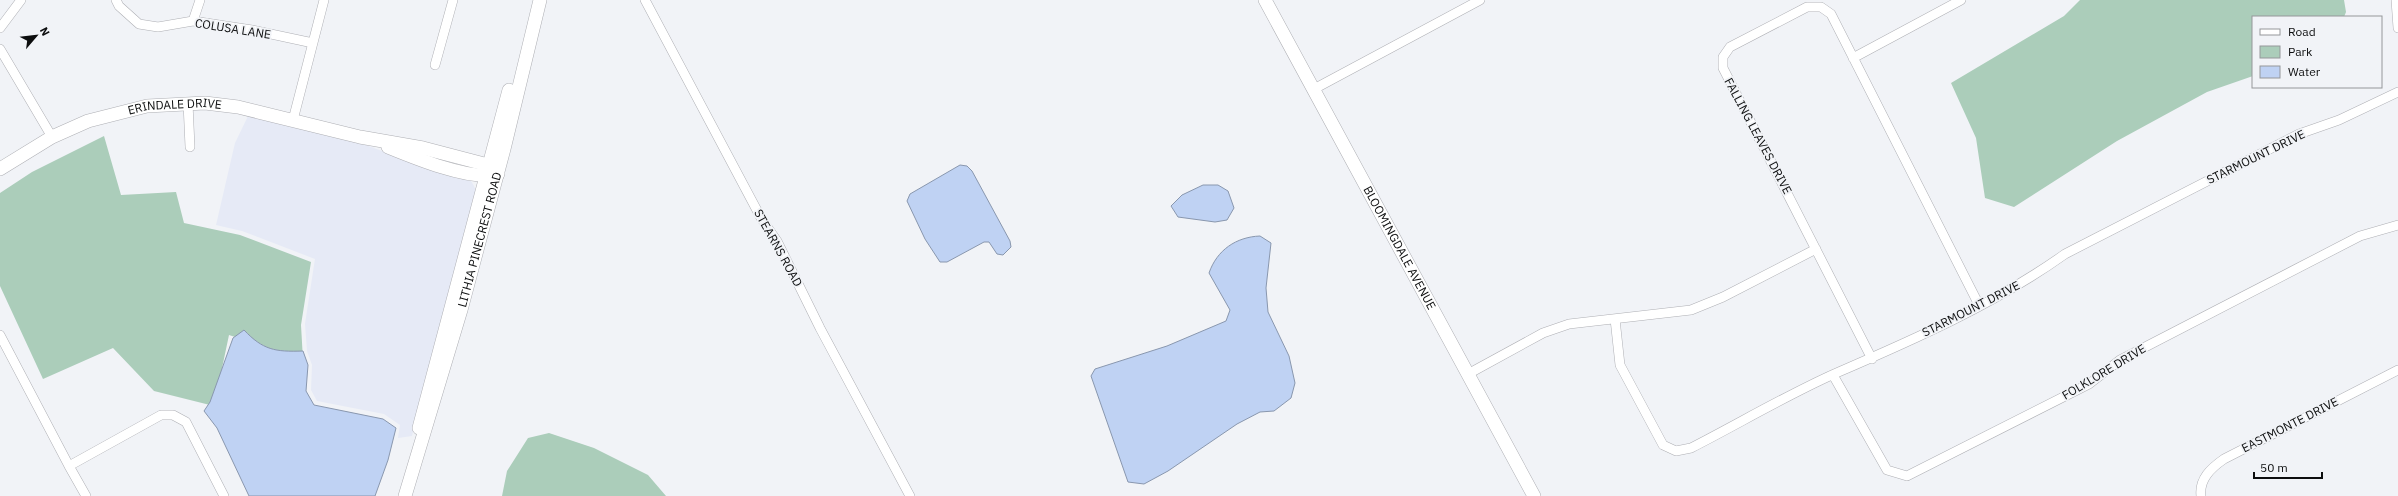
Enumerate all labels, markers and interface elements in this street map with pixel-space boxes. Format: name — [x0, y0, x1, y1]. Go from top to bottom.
street label: COLUSA LANE — [194, 15, 272, 42]
north arrow — [16, 16, 56, 56]
legend — [2252, 16, 2382, 88]
text: Road — [2288, 24, 2316, 39]
text: N — [37, 25, 53, 38]
text: Park — [2288, 44, 2313, 59]
text: Water — [2288, 64, 2321, 79]
street label: FALLING LEAVES DRIVE — [1721, 75, 1795, 196]
street label: ERINDALE DRIVE — [126, 95, 223, 118]
street label: STARMOUNT DRIVE — [2204, 126, 2307, 187]
street label: LITHIA PINECREST ROAD — [454, 170, 505, 309]
street label: BLOOMINGDALE AVENUE — [1360, 183, 1439, 312]
street label: STEARNS ROAD — [751, 207, 806, 289]
street label: STARMOUNT DRIVE — [1919, 277, 2022, 340]
street label: FOLKLORE DRIVE — [2059, 341, 2148, 402]
street label: EASTMONTE DRIVE — [2239, 394, 2341, 455]
scale bar — [2254, 454, 2322, 480]
text: 50 m — [2260, 460, 2288, 475]

